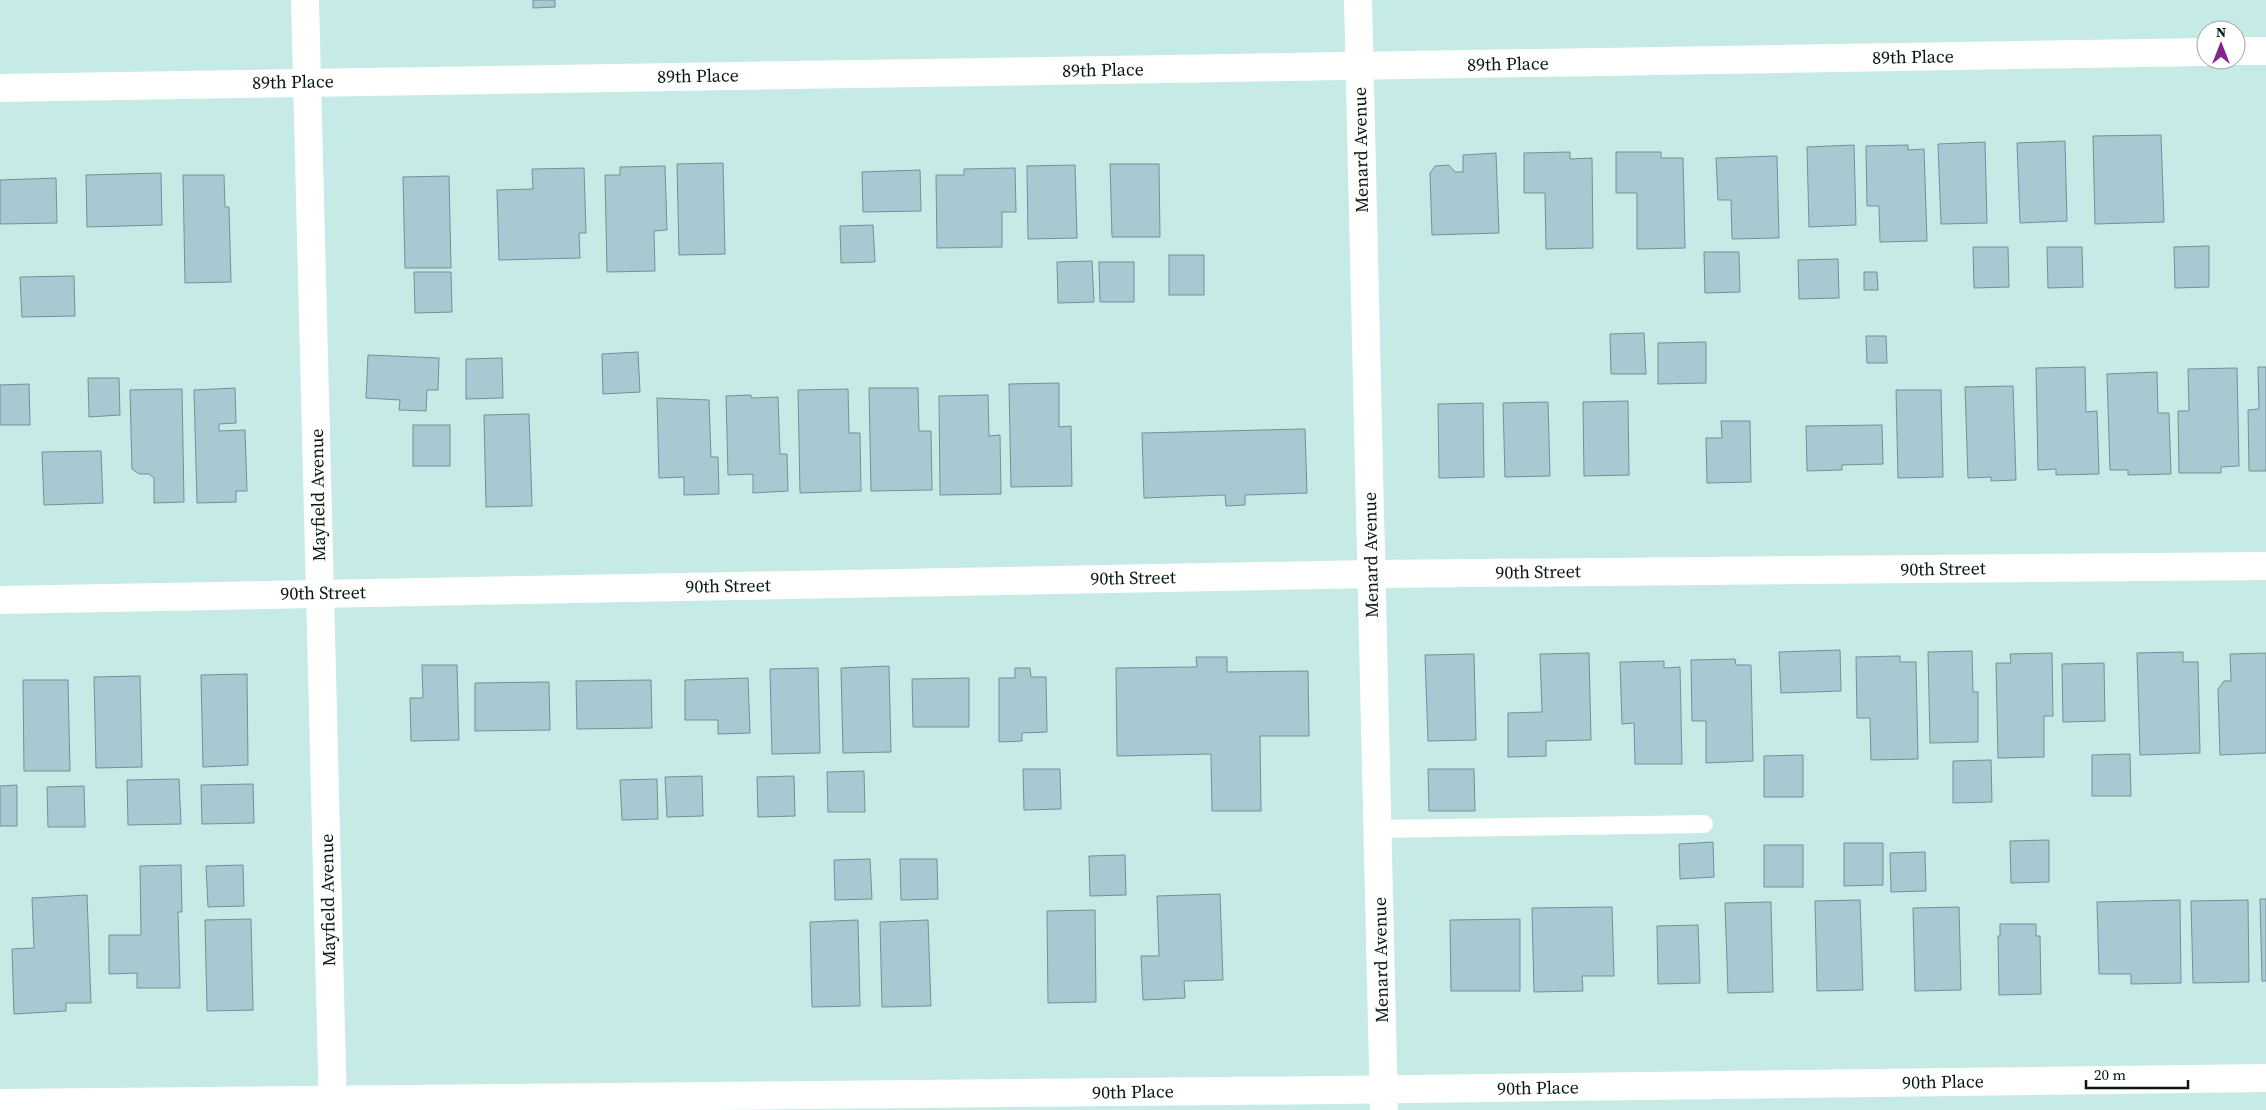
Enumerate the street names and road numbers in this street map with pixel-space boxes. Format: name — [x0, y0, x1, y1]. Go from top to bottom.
street label: 89th Place — [1872, 43, 1954, 70]
street label: 89th Place — [1467, 50, 1549, 77]
street label: 89th Place — [1062, 56, 1144, 83]
street label: 89th Place — [657, 62, 739, 89]
street label: 89th Place — [252, 68, 334, 95]
street label: Menard Avenue — [1347, 87, 1374, 213]
street label: Mayfield Avenue — [304, 428, 331, 562]
street label: Menard Avenue — [1357, 492, 1384, 618]
street label: 90th Street — [1900, 555, 1986, 582]
street label: 90th Street — [1495, 558, 1581, 585]
street label: 90th Street — [1090, 564, 1176, 591]
street label: 90th Street — [685, 572, 771, 599]
street label: 90th Street — [280, 579, 366, 606]
street label: Mayfield Avenue — [314, 833, 341, 967]
street label: Menard Avenue — [1367, 897, 1394, 1023]
street label: 90th Place — [1902, 1068, 1984, 1095]
street label: 90th Place — [1497, 1074, 1579, 1101]
street label: 90th Place — [1092, 1078, 1174, 1105]

